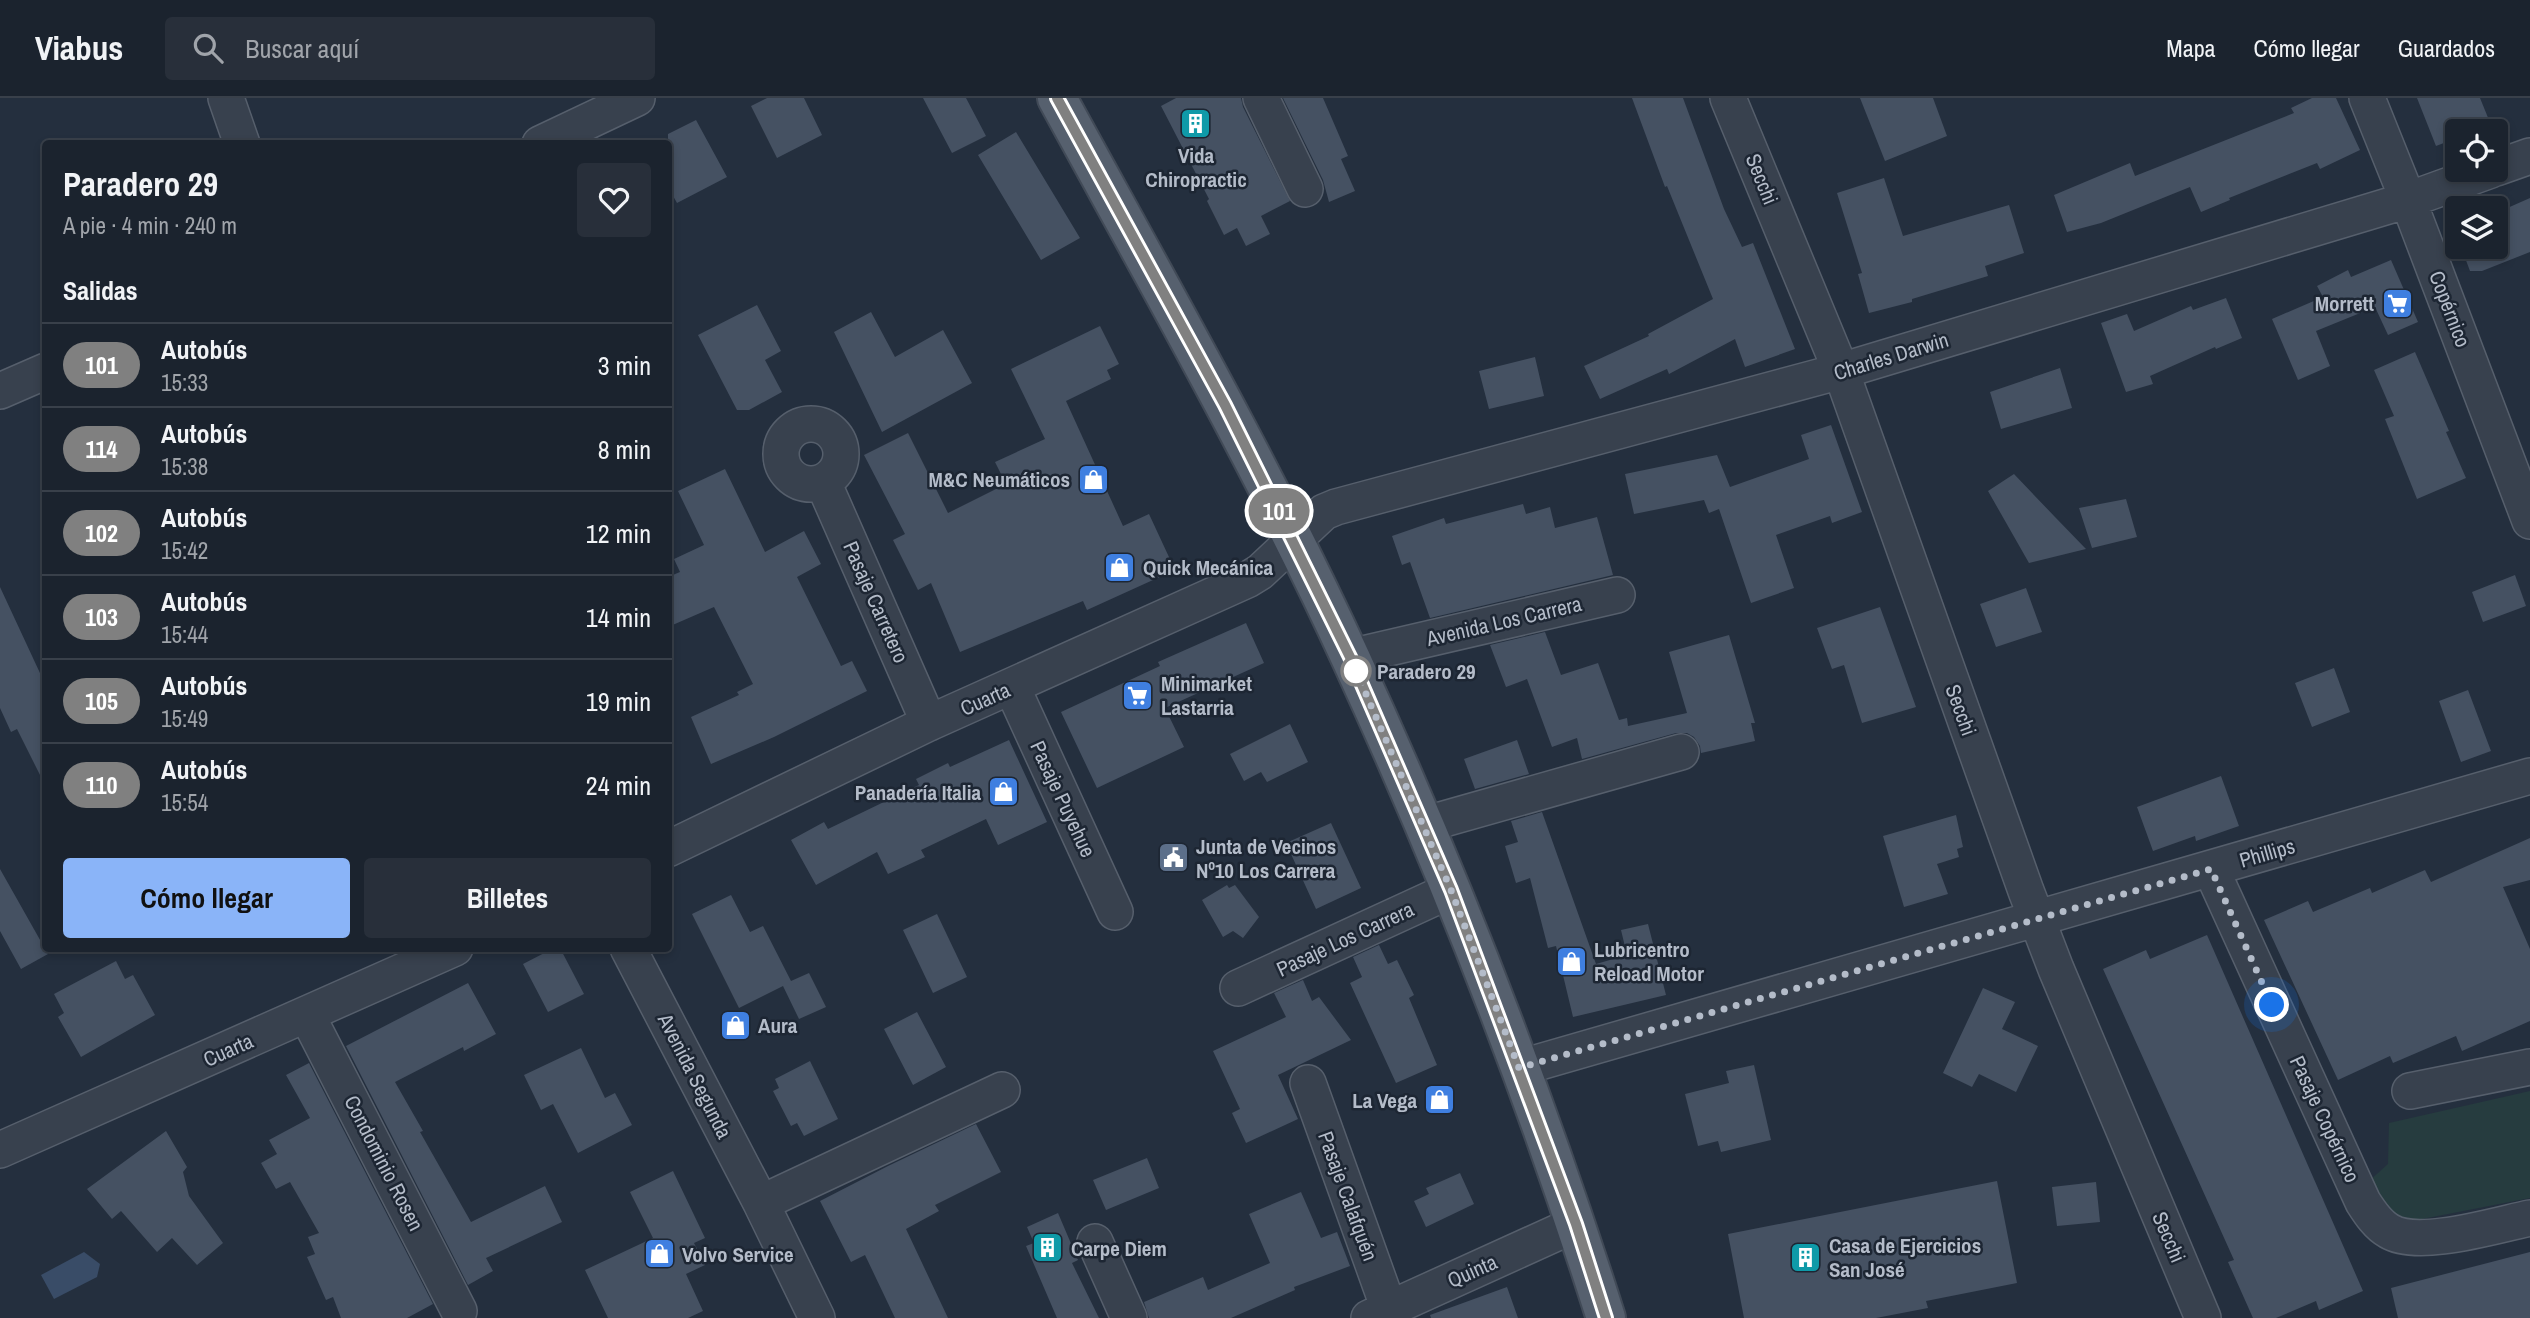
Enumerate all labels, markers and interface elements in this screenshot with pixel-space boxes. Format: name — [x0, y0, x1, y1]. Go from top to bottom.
search box — [165, 17, 655, 80]
text: Viabus — [35, 26, 123, 70]
icon: search — [189, 29, 227, 67]
text: Buscar aquí — [245, 31, 359, 66]
text: Mapa — [2166, 32, 2216, 64]
text: Cómo llegar — [2254, 32, 2360, 64]
text: Guardados — [2398, 32, 2495, 64]
building icon: Vida Chiropractic — [1179, 106, 1213, 140]
map controls — [2445, 119, 2508, 259]
button: locate — [2445, 119, 2508, 182]
place label: Vida Chiropractic — [1145, 141, 1247, 194]
street label: Secchi — [1739, 149, 1785, 209]
text: Paradero 29 — [63, 162, 218, 206]
button: heart — [577, 163, 651, 237]
button: layers — [2445, 196, 2508, 259]
text: A pie · 4 min · 240 m — [63, 210, 237, 241]
street label: Copérnico — [2422, 267, 2478, 351]
text: Salidas — [63, 273, 138, 308]
supermarket icon: Morrett — [2380, 286, 2414, 320]
place label: Morrett — [2315, 289, 2374, 318]
street label: Charles Darwin — [1830, 325, 1952, 387]
text: Autobús — [161, 332, 247, 367]
text: 3 min — [598, 348, 651, 383]
text: 101 — [85, 349, 118, 381]
text: 15:33 — [161, 367, 208, 398]
text: Autobús — [161, 416, 247, 451]
text: 8 min — [598, 432, 651, 467]
text: 114 — [86, 433, 117, 465]
text: 15:38 — [161, 451, 208, 482]
shop icon: M&C Neumáticos — [1076, 462, 1110, 496]
place label: M&C Neumáticos — [928, 465, 1070, 494]
line badge: 101 — [1239, 488, 1319, 534]
text: 101 — [1263, 495, 1295, 527]
text: Autobús — [161, 500, 247, 535]
text: 12 min — [586, 516, 651, 551]
text: 102 — [85, 517, 118, 549]
text: 15:42 — [161, 535, 208, 566]
street label: Pasaje Carretero — [836, 537, 916, 667]
shop icon: Quick Mecánica — [1103, 550, 1137, 584]
place label: Quick Mecánica — [1143, 553, 1274, 582]
text: Autobús — [161, 584, 247, 619]
street label: Avenida Los Carrera — [1422, 589, 1585, 653]
text: 14 min — [586, 600, 651, 635]
text: 103 — [85, 601, 118, 633]
text: 15:44 — [161, 619, 208, 650]
marker: Paradero 29 — [1341, 656, 1371, 686]
place label: Paradero 29 — [1377, 657, 1476, 686]
text: Autobús — [161, 668, 247, 703]
place label: Minimarket Lastarria — [1161, 669, 1252, 722]
street label: Cuarta — [955, 675, 1015, 723]
supermarket icon: Minimarket Lastarria — [1121, 678, 1155, 712]
street label: Secchi — [1938, 680, 1984, 740]
text: 19 min — [586, 684, 651, 719]
text: 105 — [85, 685, 118, 717]
text: 15:49 — [161, 703, 208, 734]
street label: Pasaje Puyehue — [1023, 736, 1103, 862]
text: Autobús — [161, 752, 247, 787]
text: 24 min — [586, 768, 651, 803]
text: 110 — [86, 769, 117, 801]
shop icon: Panadería Italia — [987, 775, 1021, 809]
place label: Panadería Italia — [855, 778, 981, 807]
text: 15:54 — [161, 787, 208, 818]
street label: Phillips — [2236, 831, 2298, 875]
place label: Junta de Vecinos Nº10 Los Carrera — [1196, 832, 1336, 885]
public building icon: Junta de Vecinos Nº10 Los Carrera — [1156, 841, 1190, 875]
button: Cómo llegar — [63, 858, 350, 938]
button: Billetes — [364, 858, 651, 938]
street label: Pasaje Los Carrera — [1272, 894, 1419, 983]
place label: Lubricentro Reload Motor — [1594, 935, 1704, 988]
shop icon: Lubricentro Reload Motor — [1554, 944, 1588, 978]
your location — [2254, 987, 2289, 1022]
street label: Avenida Segunda — [651, 1008, 739, 1144]
shop icon: Aura — [718, 1008, 752, 1042]
place label: Aura — [758, 1011, 798, 1040]
street label: Cuarta — [198, 1026, 258, 1074]
street label: Pasaje Copérnico — [2283, 1051, 2367, 1187]
shop icon: La Vega — [1423, 1083, 1457, 1117]
place label: La Vega — [1352, 1086, 1417, 1115]
street label: Condominio Rosen — [337, 1090, 431, 1236]
street label: Pasaje Calafquén — [1311, 1127, 1385, 1265]
street label: Secchi — [2145, 1207, 2193, 1267]
building icon: Carpe Diem — [1031, 1231, 1065, 1265]
place label: Casa de Ejercicios San José — [1829, 1231, 1981, 1284]
place label: Carpe Diem — [1071, 1234, 1167, 1263]
shop icon: Volvo Service — [642, 1237, 676, 1271]
place label: Volvo Service — [682, 1240, 794, 1269]
building icon: Casa de Ejercicios San José — [1789, 1240, 1823, 1274]
street label: Quinta — [1442, 1247, 1502, 1295]

